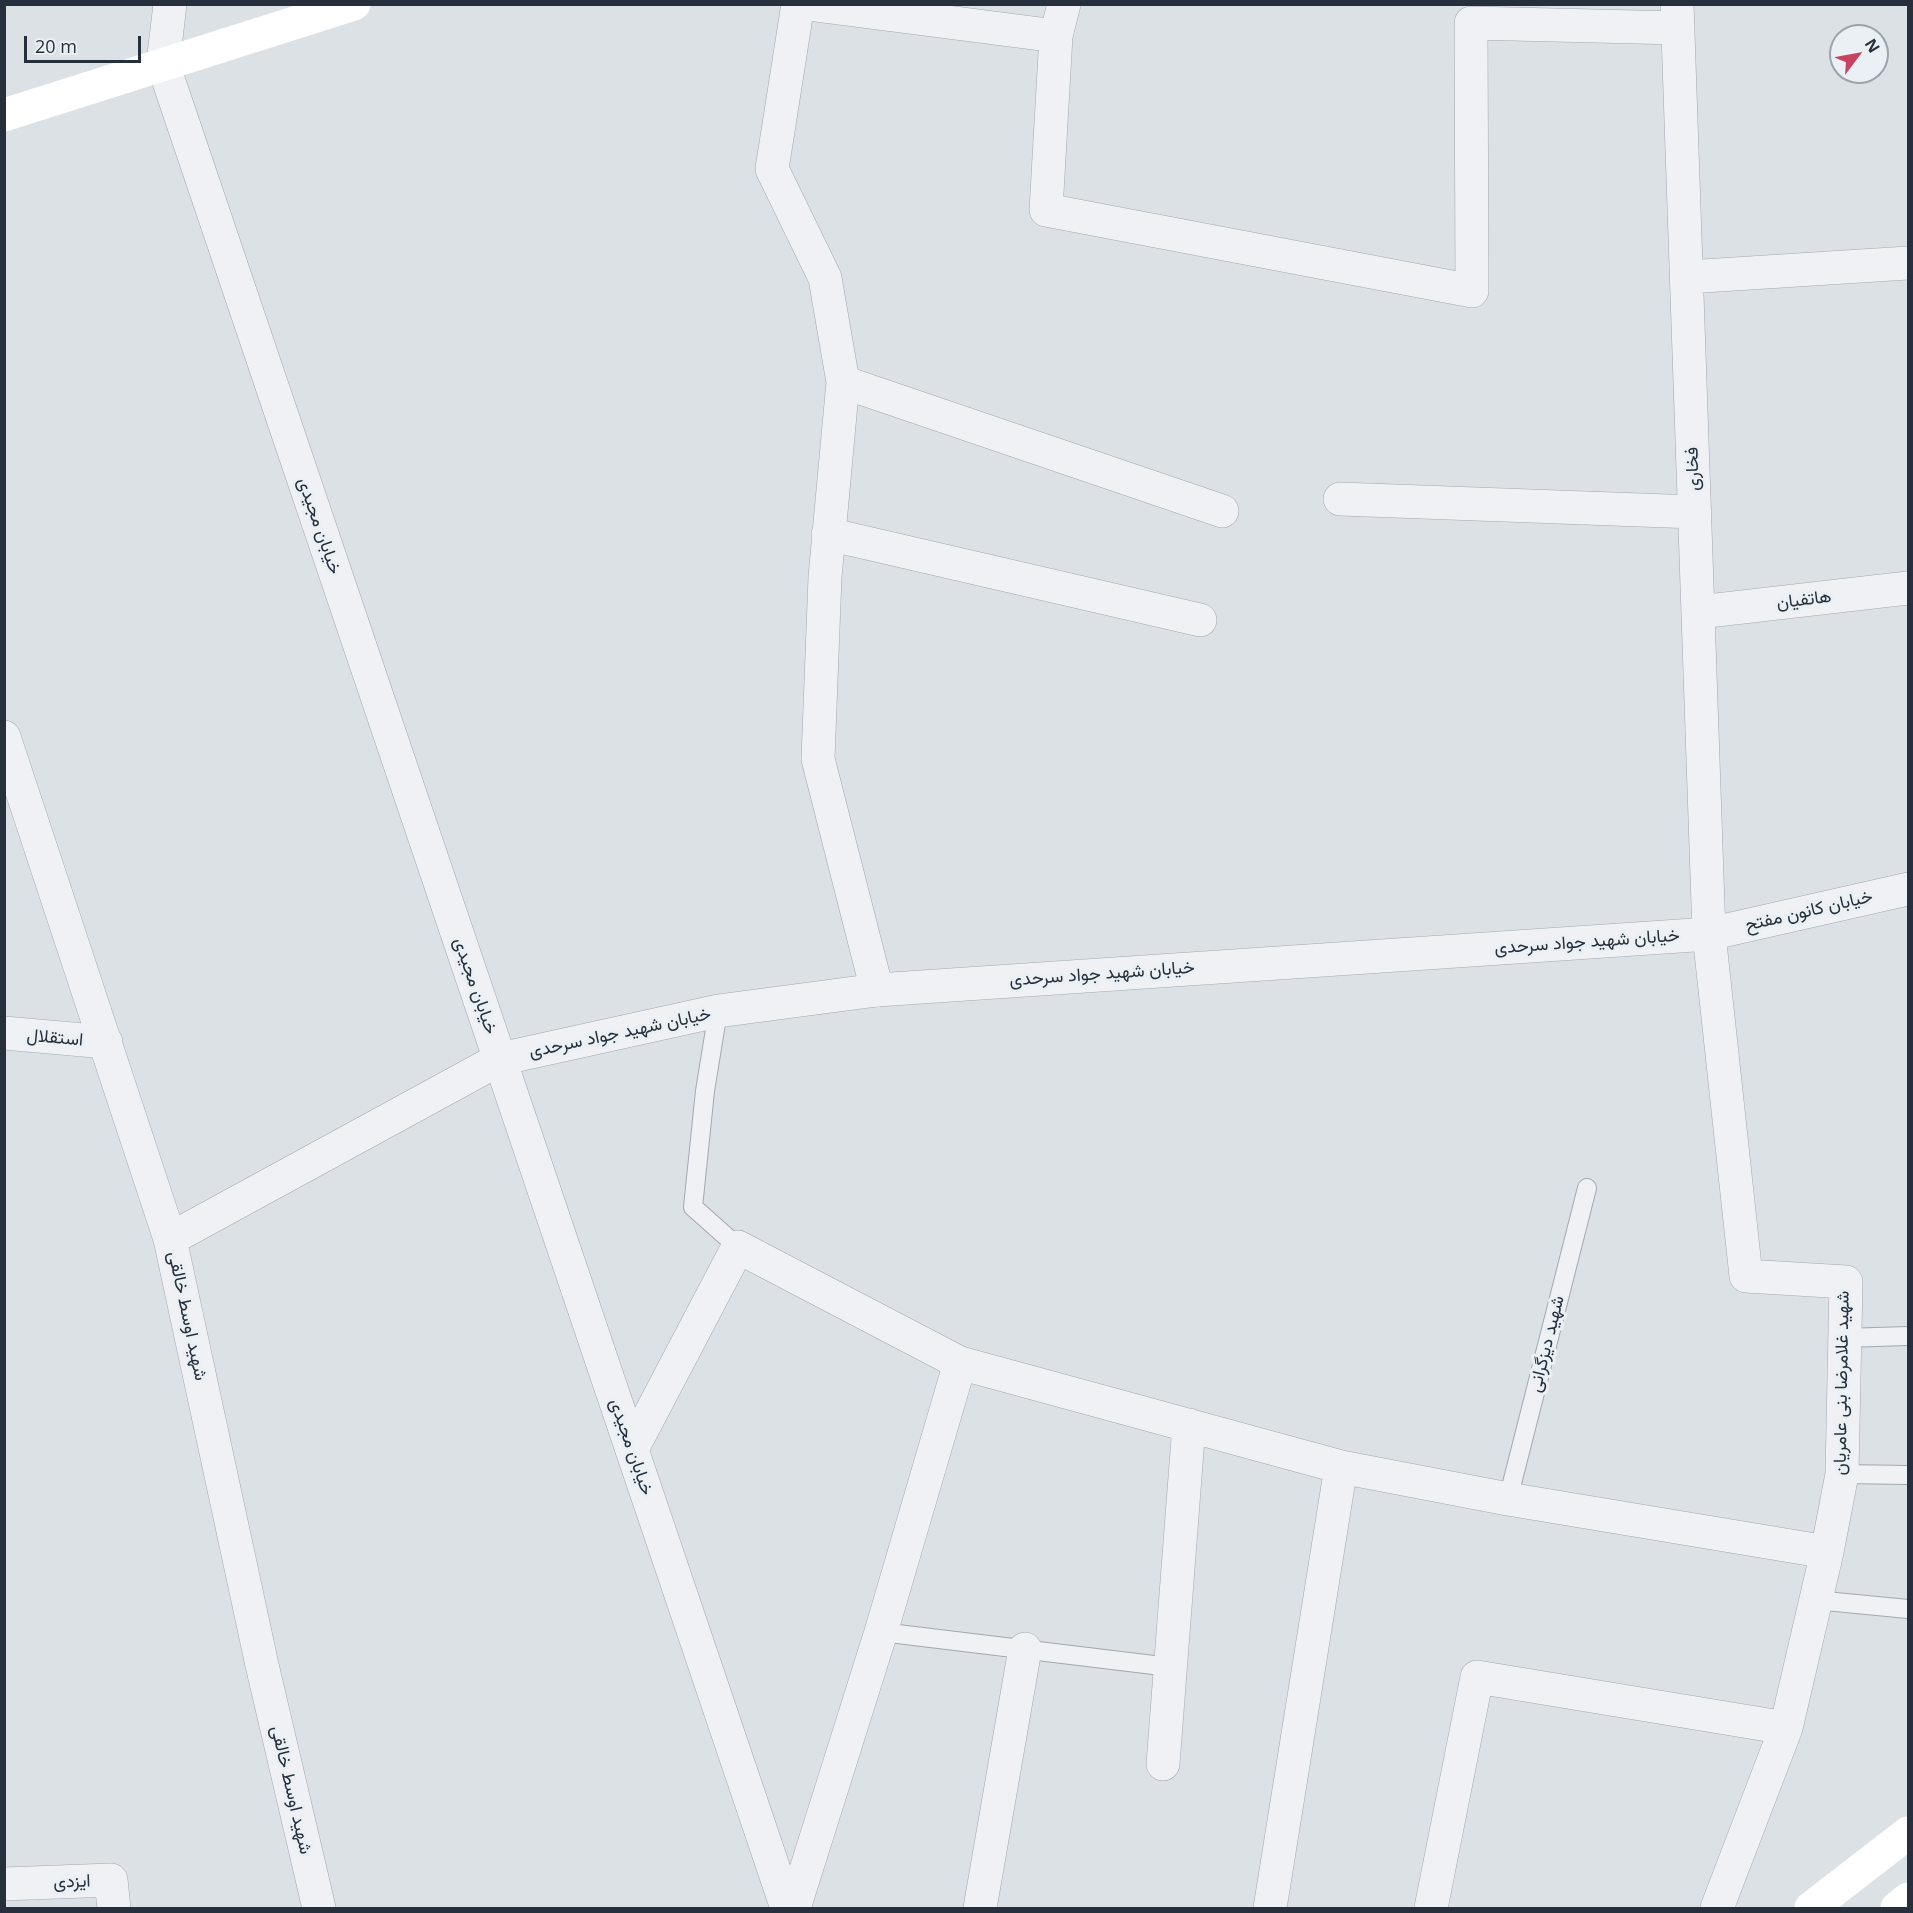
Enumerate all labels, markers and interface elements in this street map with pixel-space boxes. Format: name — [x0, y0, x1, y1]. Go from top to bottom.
scale bar — [27, 24, 144, 62]
north arrow — [1829, 24, 1889, 84]
text: 20 m — [35, 34, 77, 58]
text: N — [1860, 34, 1885, 57]
street label: فخاری — [1681, 447, 1705, 491]
street label: خیابان مجیدی — [292, 475, 346, 577]
street label: هاتفیان — [1775, 586, 1833, 614]
street label: خیابان کانون مفتح — [1743, 886, 1875, 936]
street label: خیابان شهید جواد سرحدی — [1494, 925, 1680, 959]
street label: خیابان مجیدی — [448, 935, 502, 1037]
street label: خیابان شهید جواد سرحدی — [1009, 957, 1195, 991]
street label: خیابان شهید جواد سرحدی — [527, 1003, 713, 1063]
street label: استقلال — [26, 1025, 84, 1051]
street label: شهید اوسط خالقی — [163, 1250, 211, 1382]
street label: شهید غلامرضا بنی عامریان — [1830, 1291, 1854, 1475]
street label: شهید دیزگرانی — [1525, 1293, 1569, 1395]
street label: خیابان مجیدی — [604, 1396, 658, 1498]
street label: شهید اوسط خالقی — [266, 1724, 316, 1856]
street label: ایزدی — [53, 1871, 91, 1893]

